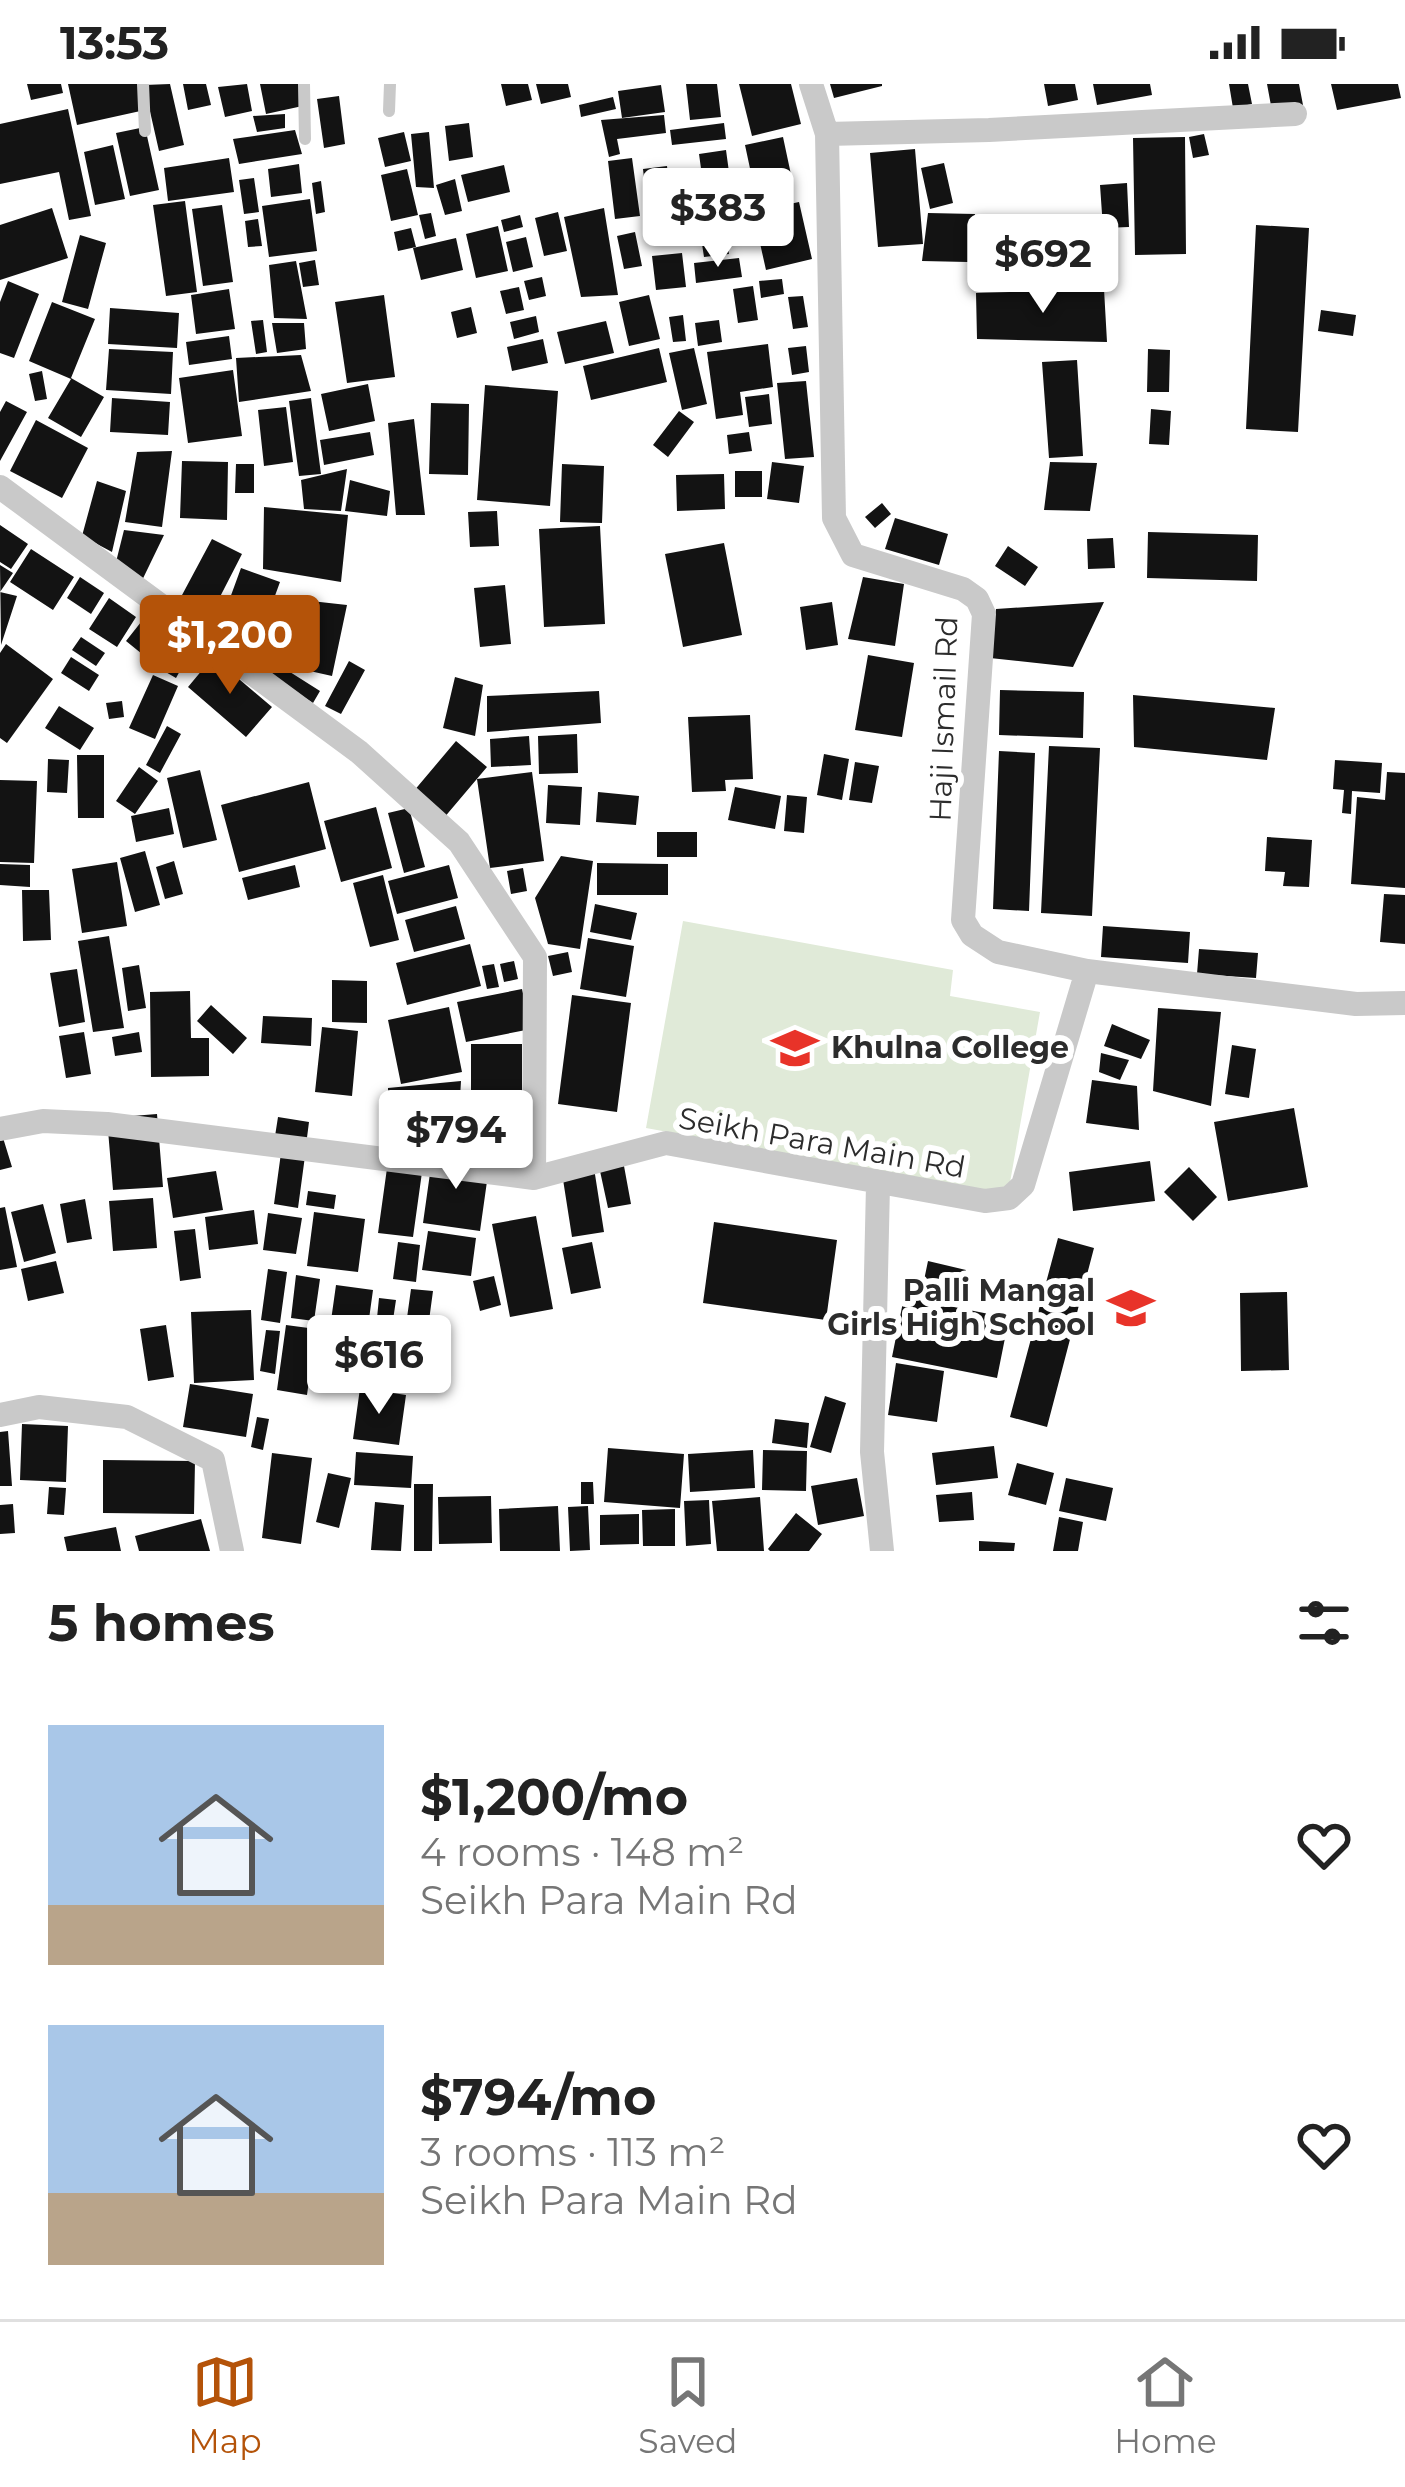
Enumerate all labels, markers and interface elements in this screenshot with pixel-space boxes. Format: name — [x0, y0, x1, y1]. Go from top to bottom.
text: 13:53 — [60, 15, 169, 70]
pin: $383 — [647, 168, 789, 270]
text: $383 — [670, 183, 766, 231]
pin: $692 — [972, 214, 1114, 316]
text: $692 — [994, 229, 1092, 277]
pin: $1,200 — [132, 595, 328, 697]
text: $1,200 — [167, 610, 293, 658]
street label: Haji Ismail Rd — [921, 616, 966, 822]
school or university icon: Khulna College — [770, 1023, 820, 1073]
place label: Khulna College — [831, 1029, 1069, 1066]
pin: $794 — [385, 1090, 527, 1192]
street label: Seikh Para Main Rd — [676, 1099, 968, 1186]
text: $794 — [406, 1105, 506, 1153]
place label: Palli Mangal Girls High School — [827, 1272, 1095, 1343]
school or university icon: Palli Mangal Girls High School — [1106, 1283, 1156, 1333]
pin: $616 — [308, 1315, 450, 1417]
text: $616 — [334, 1330, 424, 1378]
icon: filters — [1291, 1590, 1357, 1656]
text: 5 homes — [48, 1592, 275, 1654]
text: $1,200/mo — [420, 1766, 688, 1828]
icon: home — [144, 1773, 288, 1917]
icon: heart — [1291, 1812, 1357, 1878]
text: 4 rooms · 148 m² — [420, 1828, 744, 1876]
text: Seikh Para Main Rd — [420, 1876, 798, 1924]
text: $794/mo — [420, 2066, 656, 2128]
icon: home — [144, 2073, 288, 2217]
icon: heart — [1291, 2112, 1357, 2178]
text: 3 rooms · 113 m² — [420, 2128, 725, 2176]
text: Seikh Para Main Rd — [420, 2176, 798, 2224]
tab: Map — [188, 2349, 262, 2461]
tab: Saved — [638, 2349, 738, 2461]
tab: Home — [1114, 2349, 1217, 2461]

